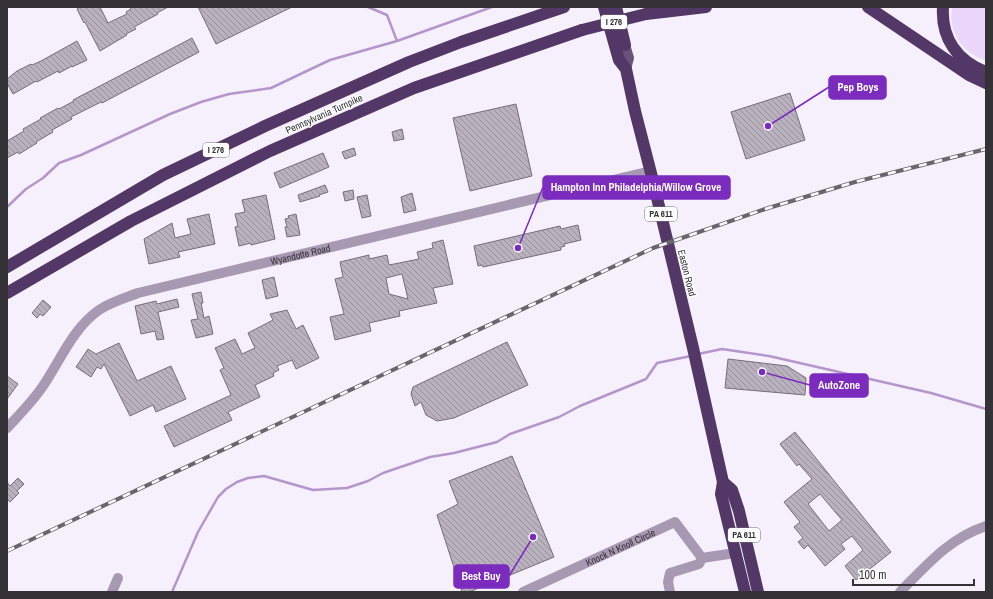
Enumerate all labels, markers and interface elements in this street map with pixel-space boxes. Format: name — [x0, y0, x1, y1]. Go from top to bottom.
road number: I 276 — [601, 15, 627, 29]
callout: Pep Boys — [829, 76, 886, 99]
text: Pep Boys — [837, 80, 879, 94]
street label: Pennsylvania Turnpike — [283, 91, 365, 137]
road number: I 276 — [203, 143, 229, 157]
callout: Hampton Inn Philadelphia/Willow Grove — [543, 176, 730, 199]
text: Hampton Inn Philadelphia/Willow Grove — [551, 180, 721, 194]
road number: PA 611 — [645, 207, 677, 221]
street label: Wyandotte Road — [269, 241, 332, 268]
street label: Easton Road — [675, 248, 699, 298]
callout: AutoZone — [810, 374, 868, 397]
text: AutoZone — [818, 378, 860, 392]
street label: Knock N Knoll Circle — [583, 525, 658, 569]
road number: PA 611 — [728, 528, 760, 542]
scale bar — [853, 561, 974, 587]
callout: Best Buy — [454, 565, 509, 588]
text: 100 m — [859, 567, 886, 583]
text: Best Buy — [461, 569, 501, 583]

